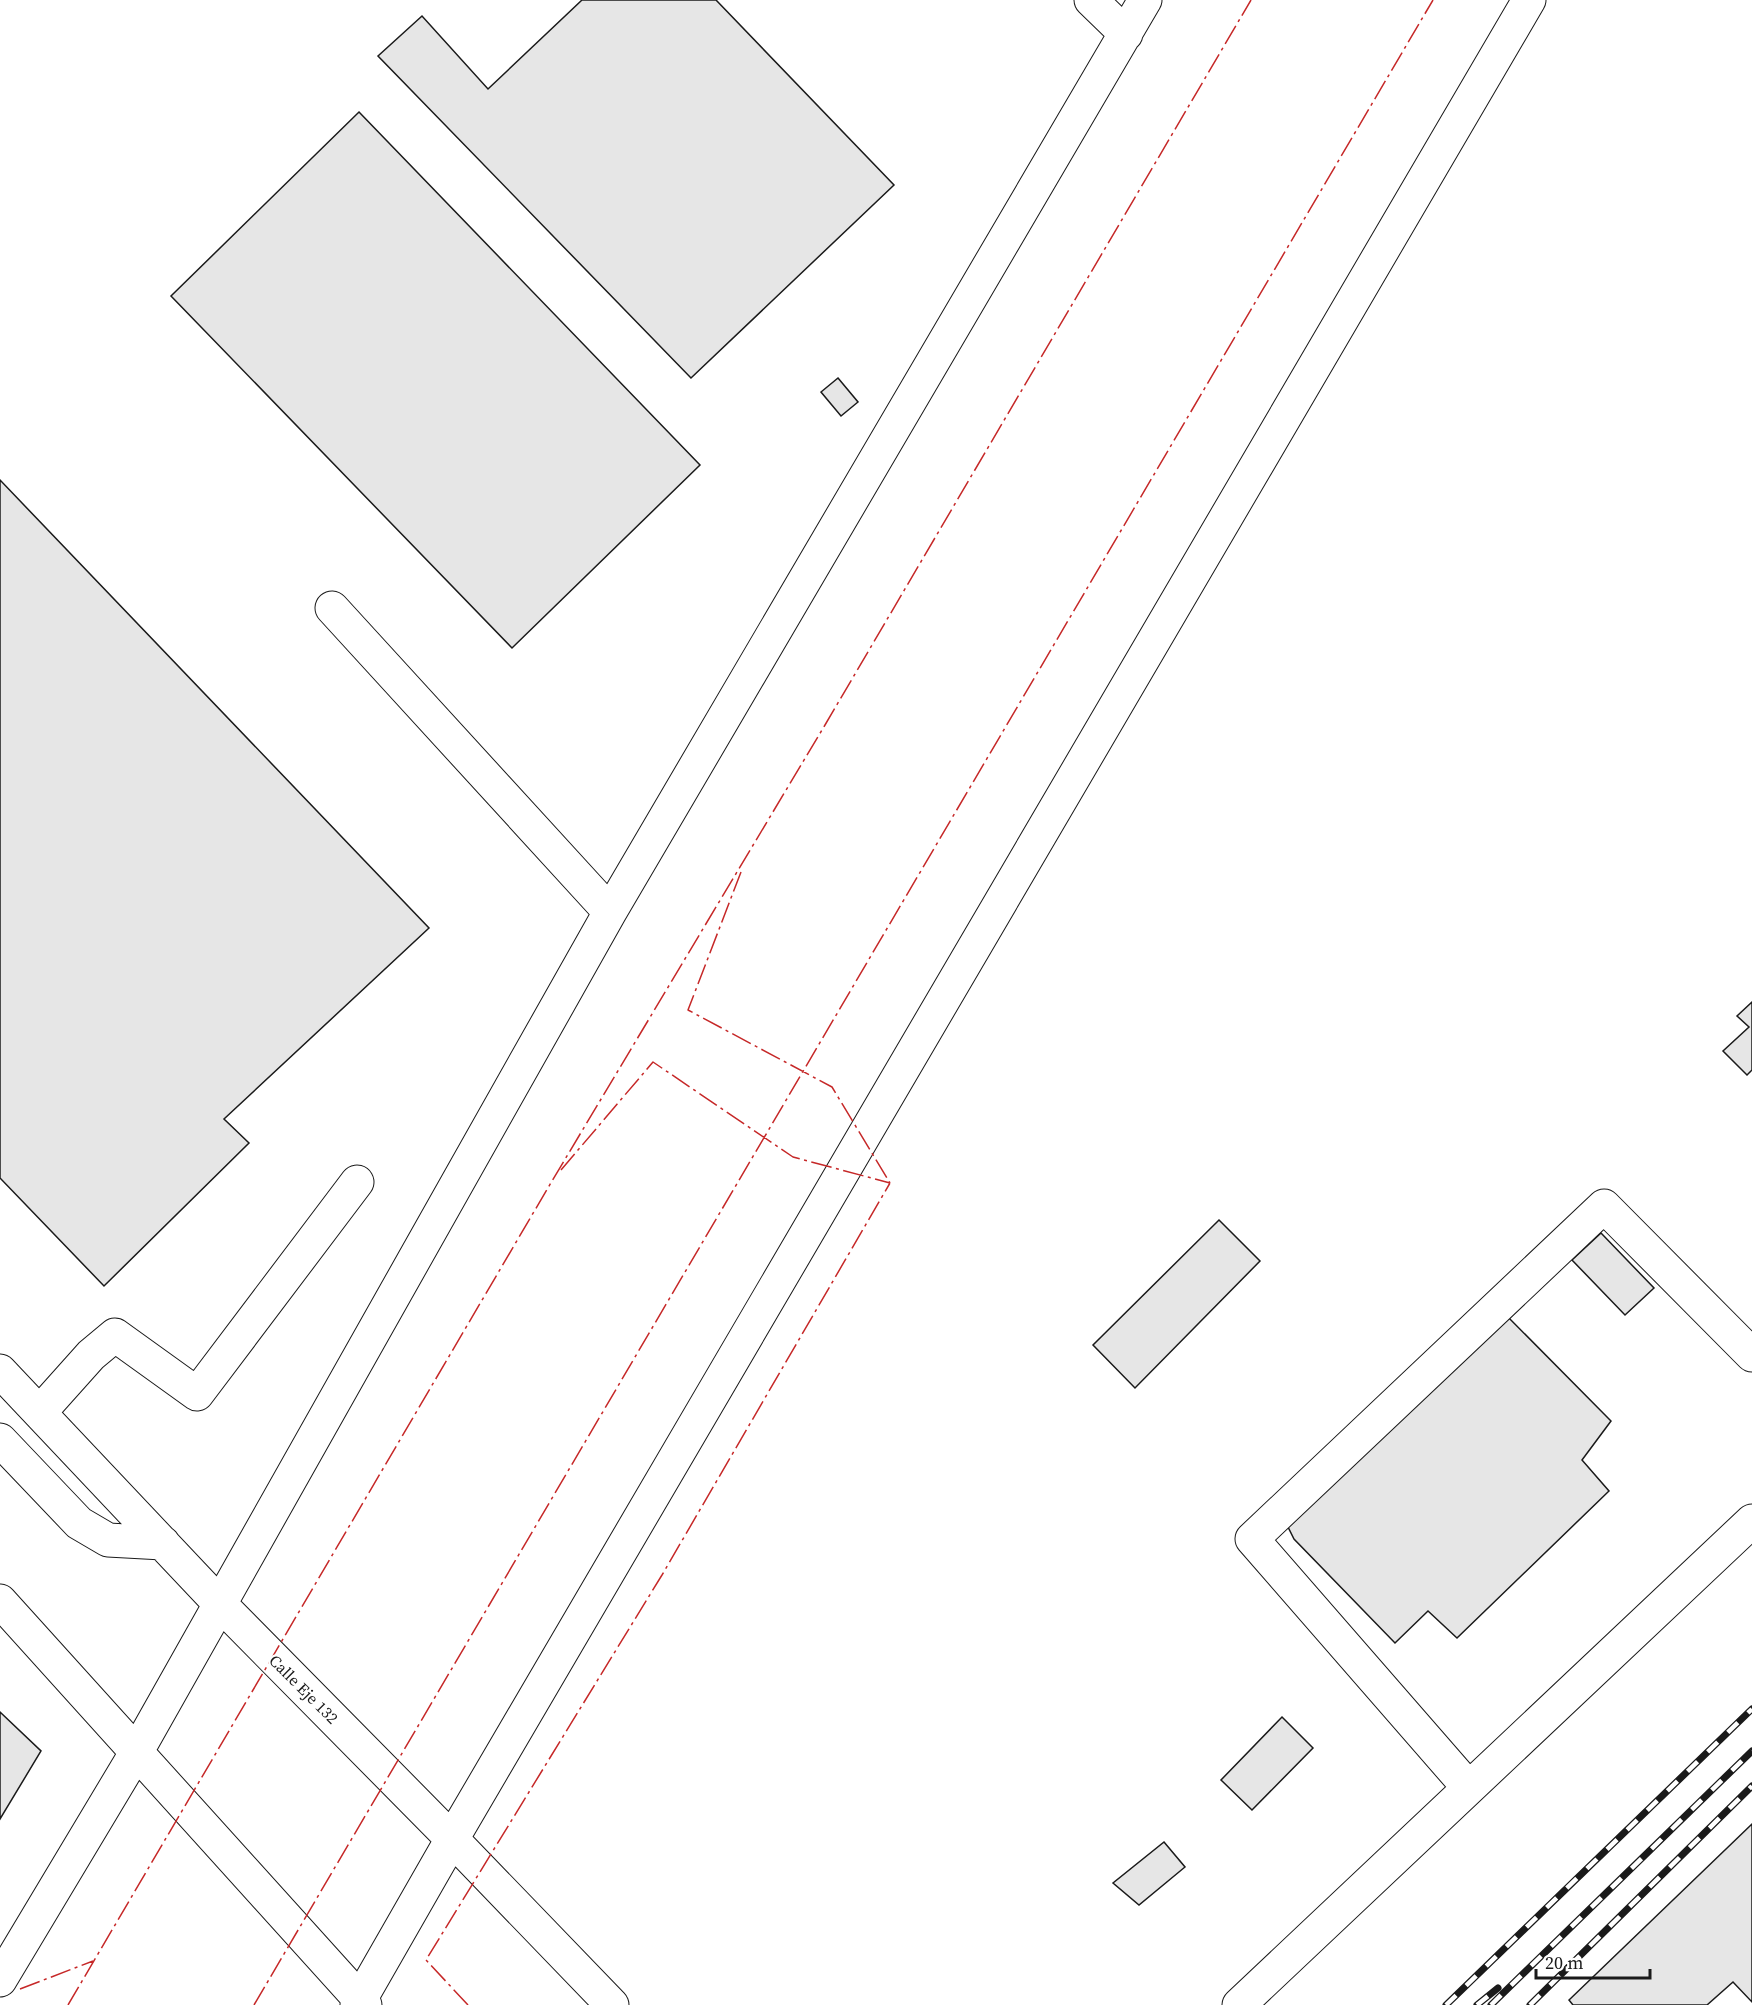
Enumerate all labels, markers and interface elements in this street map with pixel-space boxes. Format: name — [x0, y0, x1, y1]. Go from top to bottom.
street label: Calle Eje 132 — [265, 1650, 343, 1728]
scale bar — [1536, 1942, 1650, 1980]
text: 20 m — [1545, 1950, 1583, 1975]

